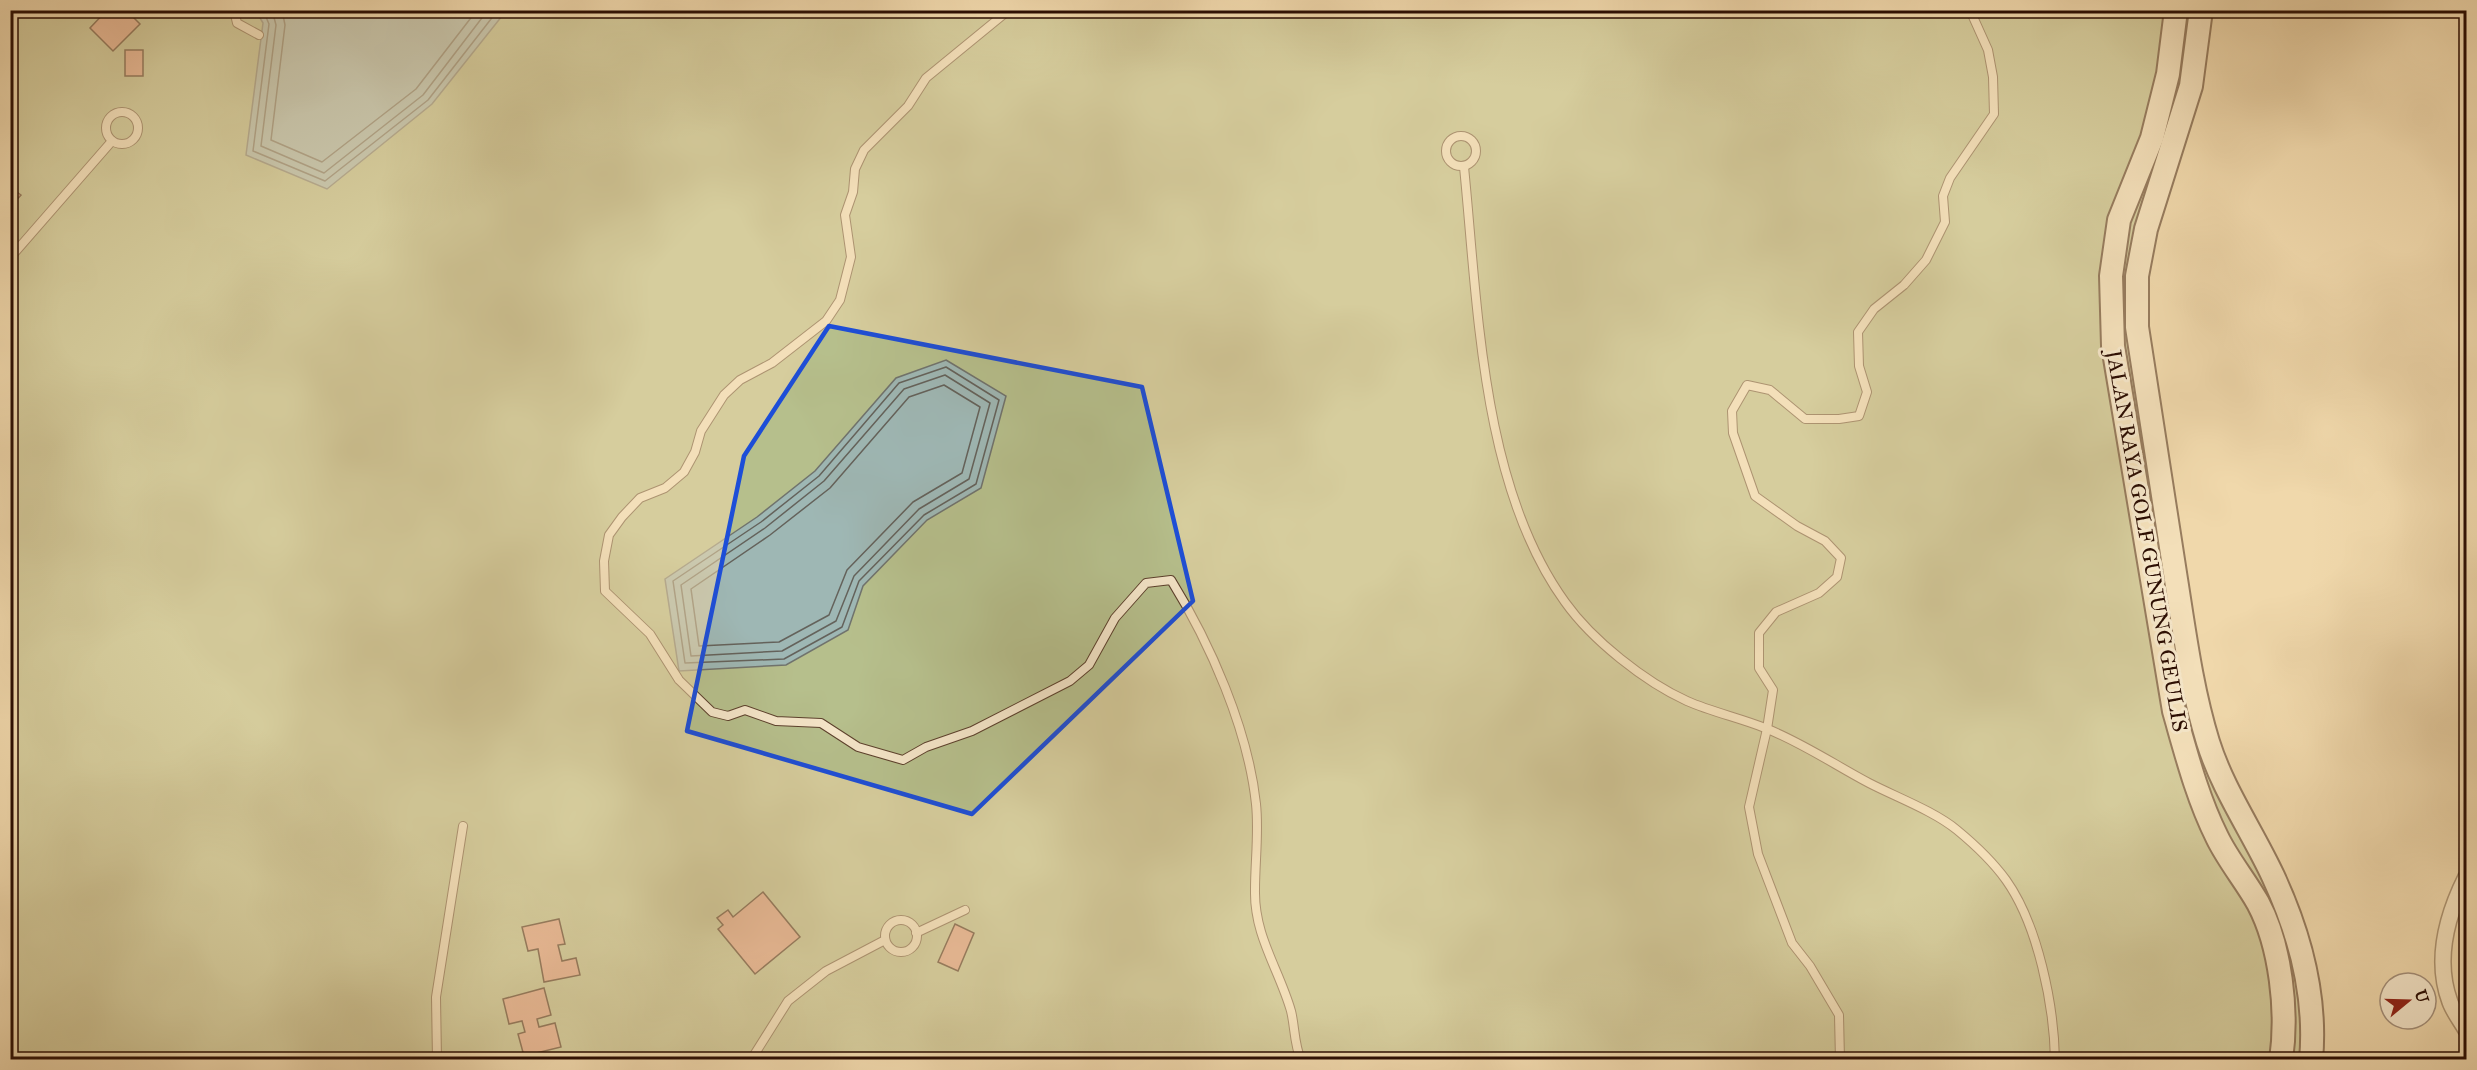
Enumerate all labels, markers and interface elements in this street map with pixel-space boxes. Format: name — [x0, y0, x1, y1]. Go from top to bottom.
street label: JALAN RAYA GOLF GUNUNG GEULIS — [2100, 346, 2193, 734]
north arrow — [2378, 971, 2438, 1031]
text: U — [2411, 987, 2433, 1006]

